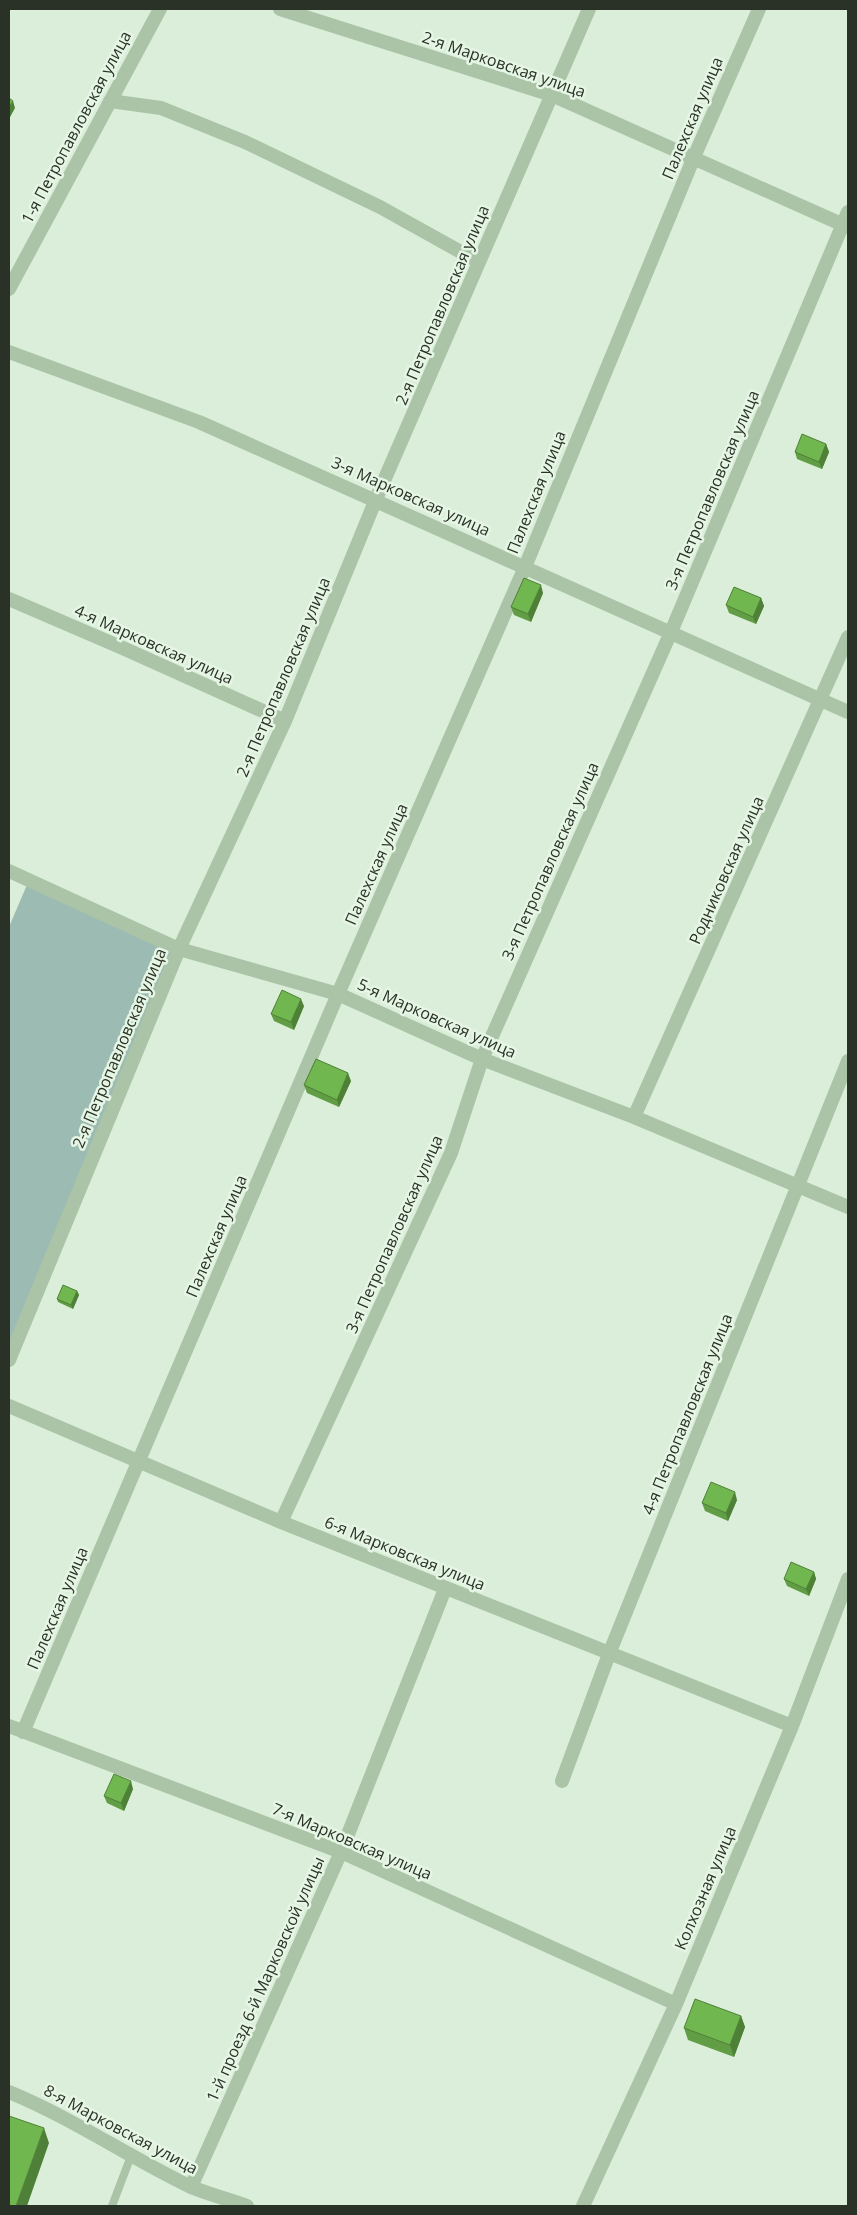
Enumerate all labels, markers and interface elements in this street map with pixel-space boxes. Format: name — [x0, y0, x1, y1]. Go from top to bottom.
street label: 2-я Марковская улица — [419, 26, 589, 102]
street label: 1-я Петропавловская улица — [16, 27, 136, 227]
street label: Палехская улица — [656, 53, 728, 183]
street label: 2-я Петропавловская улица — [390, 202, 494, 408]
street label: 3-я Петропавловская улица — [660, 387, 764, 593]
street label: Палехская улица — [501, 427, 571, 557]
street label: 3-я Марковская улица — [328, 451, 494, 541]
street label: 2-я Петропавловская улица — [231, 574, 335, 780]
street label: 4-я Марковская улица — [71, 599, 237, 689]
street label: 3-я Петропавловская улица — [496, 758, 604, 964]
street label: Родниковская улица — [683, 792, 769, 948]
street label: Палехская улица — [339, 800, 413, 928]
street label: 2-я Петропавловская улица — [67, 945, 171, 1151]
street label: 5-я Марковская улица — [354, 973, 520, 1063]
street label: 3-я Петропавловская улица — [340, 1131, 448, 1337]
street label: Палехская улица — [180, 1171, 252, 1301]
street label: 4-я Петропавловская улица — [637, 1310, 737, 1518]
street label: 6-я Марковская улица — [321, 1511, 489, 1595]
street label: Палехская улица — [21, 1543, 93, 1673]
street label: 7-я Марковская улица — [269, 1797, 435, 1885]
street label: Колхозная улица — [669, 1823, 741, 1953]
street label: 1-й проезд 6-й Марковской улицы — [201, 1853, 329, 2105]
street label: 8-я Марковская улица — [40, 2079, 202, 2179]

